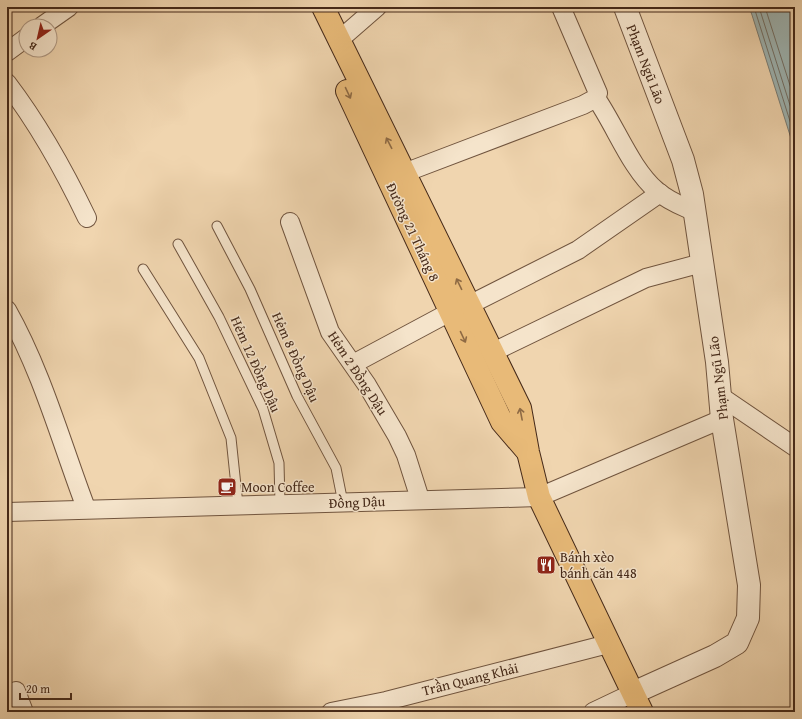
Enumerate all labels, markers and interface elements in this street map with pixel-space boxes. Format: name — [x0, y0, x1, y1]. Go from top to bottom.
north arrow — [18, 18, 58, 58]
street label: Phạm Ngũ Lão — [622, 21, 670, 107]
text: B — [25, 38, 40, 55]
one-way arrow — [345, 87, 352, 99]
one-way arrow — [385, 137, 392, 149]
street label: Đường 21 Tháng 8 — [381, 179, 445, 285]
one-way arrow — [455, 279, 462, 291]
street label: Hẻm 8 Đồng Dậu — [267, 309, 325, 406]
street label: Hẻm 12 Đồng Dậu — [226, 313, 286, 416]
street label: Hẻm 2 Đồng Dậu — [323, 327, 393, 419]
one-way arrow — [460, 331, 467, 343]
street label: Phạm Ngũ Lão — [703, 335, 733, 421]
one-way arrow — [517, 408, 525, 421]
cafe icon: Moon Coffee — [216, 476, 238, 498]
place label: Moon Coffee — [241, 477, 315, 497]
street label: Đồng Dậu — [329, 491, 386, 513]
place label: Bánh xèo bánh căn 448 — [560, 547, 637, 583]
restaurant icon: Bánh xèo bánh căn 448 — [535, 554, 557, 576]
street label: Trần Quang Khải — [420, 657, 520, 701]
scale bar — [20, 675, 71, 701]
text: 20 m — [26, 680, 50, 697]

